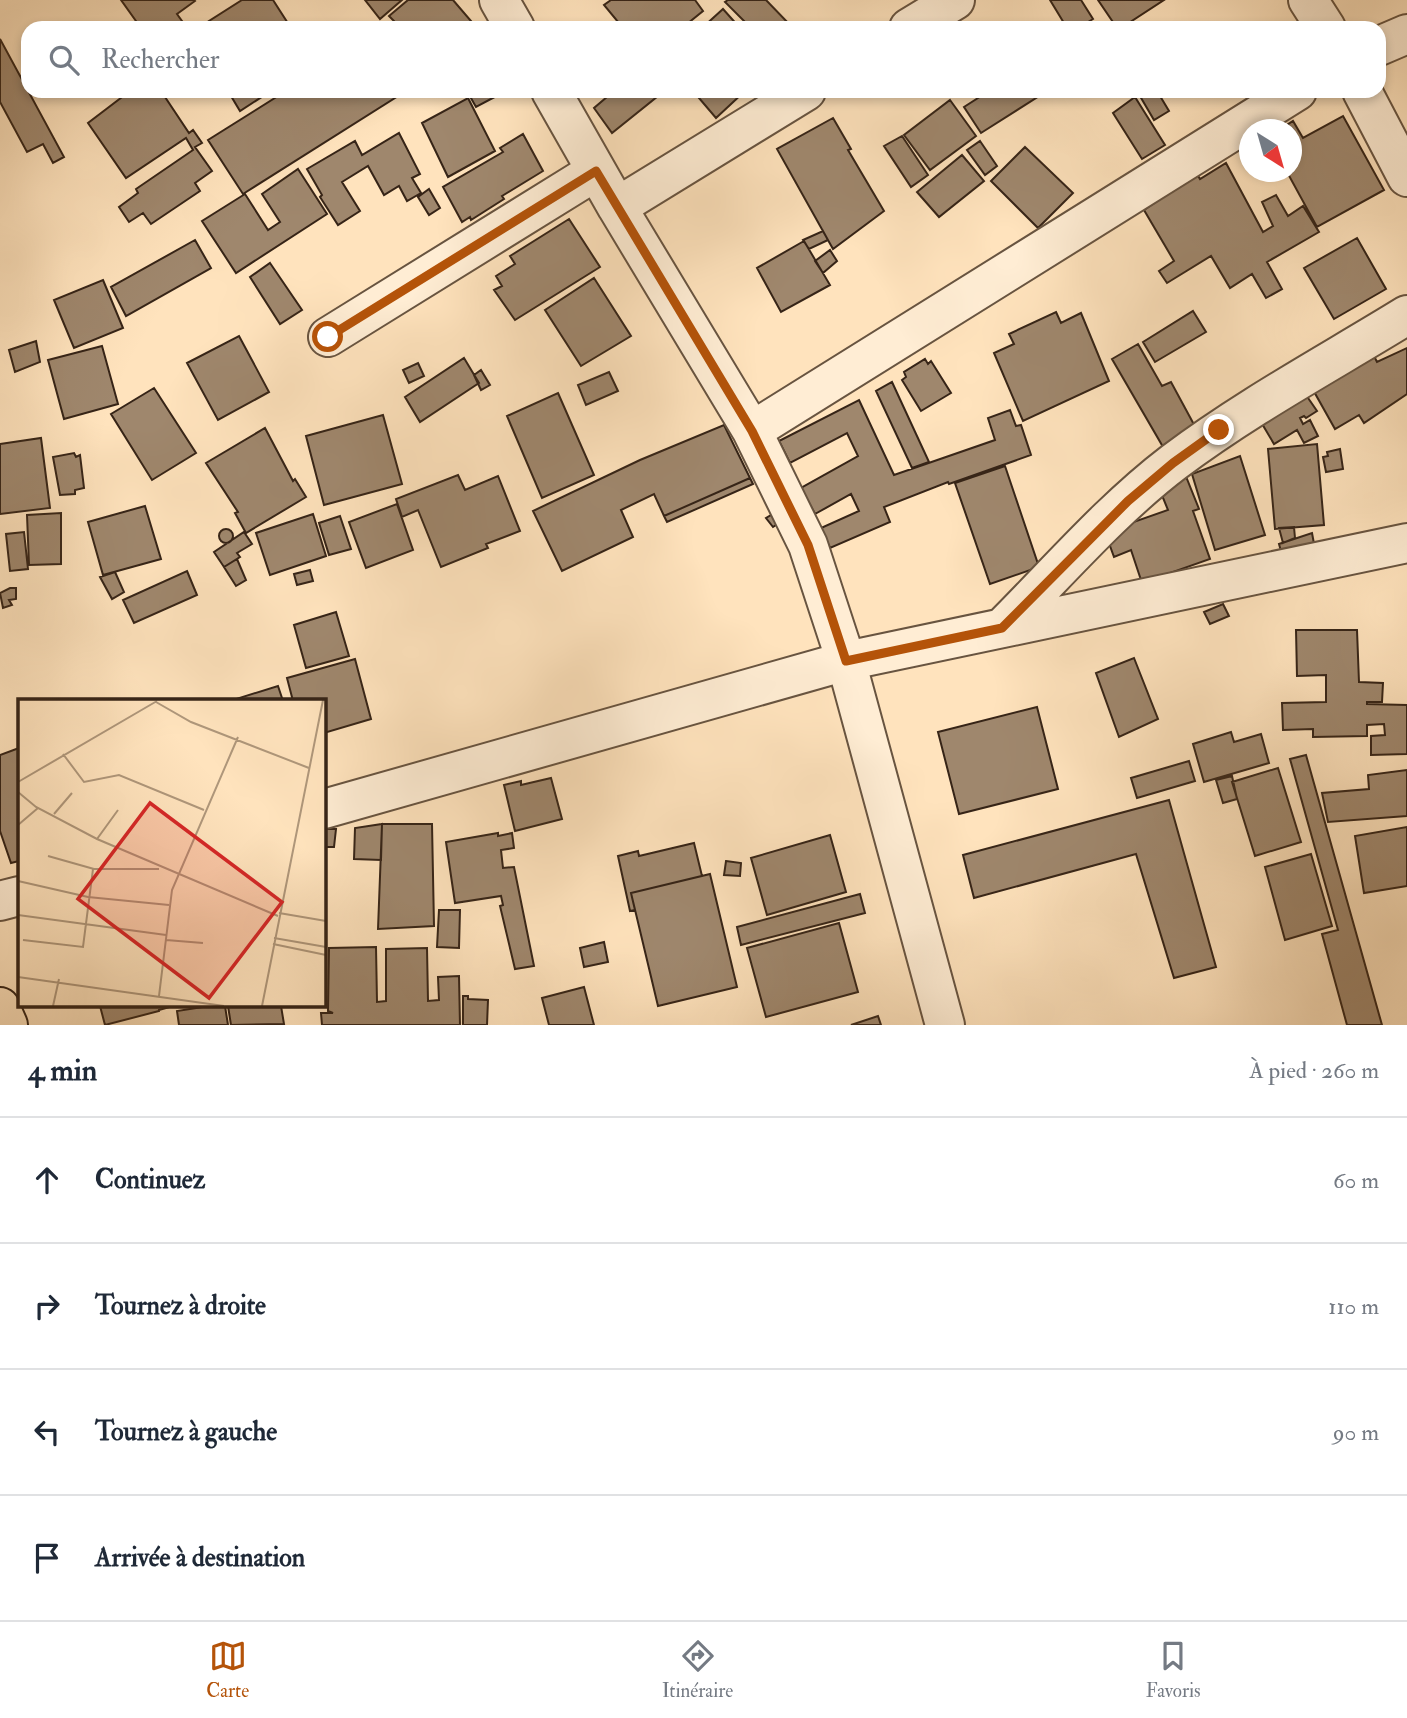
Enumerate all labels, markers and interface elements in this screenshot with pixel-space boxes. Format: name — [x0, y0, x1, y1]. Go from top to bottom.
search box — [21, 21, 1386, 98]
icon: search — [45, 41, 83, 79]
text: Rechercher — [101, 44, 220, 76]
north arrow — [1239, 119, 1302, 182]
route start — [312, 321, 343, 352]
route end — [1203, 414, 1234, 445]
inset map — [18, 699, 326, 1007]
text: 4 min — [28, 1052, 97, 1089]
text: À pied · 260 m — [1249, 1056, 1379, 1085]
icon: ahead — [28, 1161, 66, 1199]
text: Continuez — [95, 1164, 205, 1196]
text: 60 m — [1333, 1166, 1379, 1195]
icon: right — [28, 1287, 66, 1325]
text: Tournez à droite — [95, 1290, 266, 1322]
text: 110 m — [1328, 1292, 1379, 1321]
icon: left — [28, 1413, 66, 1451]
text: Tournez à gauche — [95, 1416, 277, 1448]
text: 90 m — [1333, 1418, 1379, 1447]
icon: arrive — [28, 1539, 66, 1577]
text: Arrivée à destination — [95, 1542, 305, 1574]
tab: Carte — [206, 1637, 249, 1703]
tab: Itinéraire — [662, 1637, 733, 1703]
tab: Favoris — [1146, 1637, 1201, 1703]

